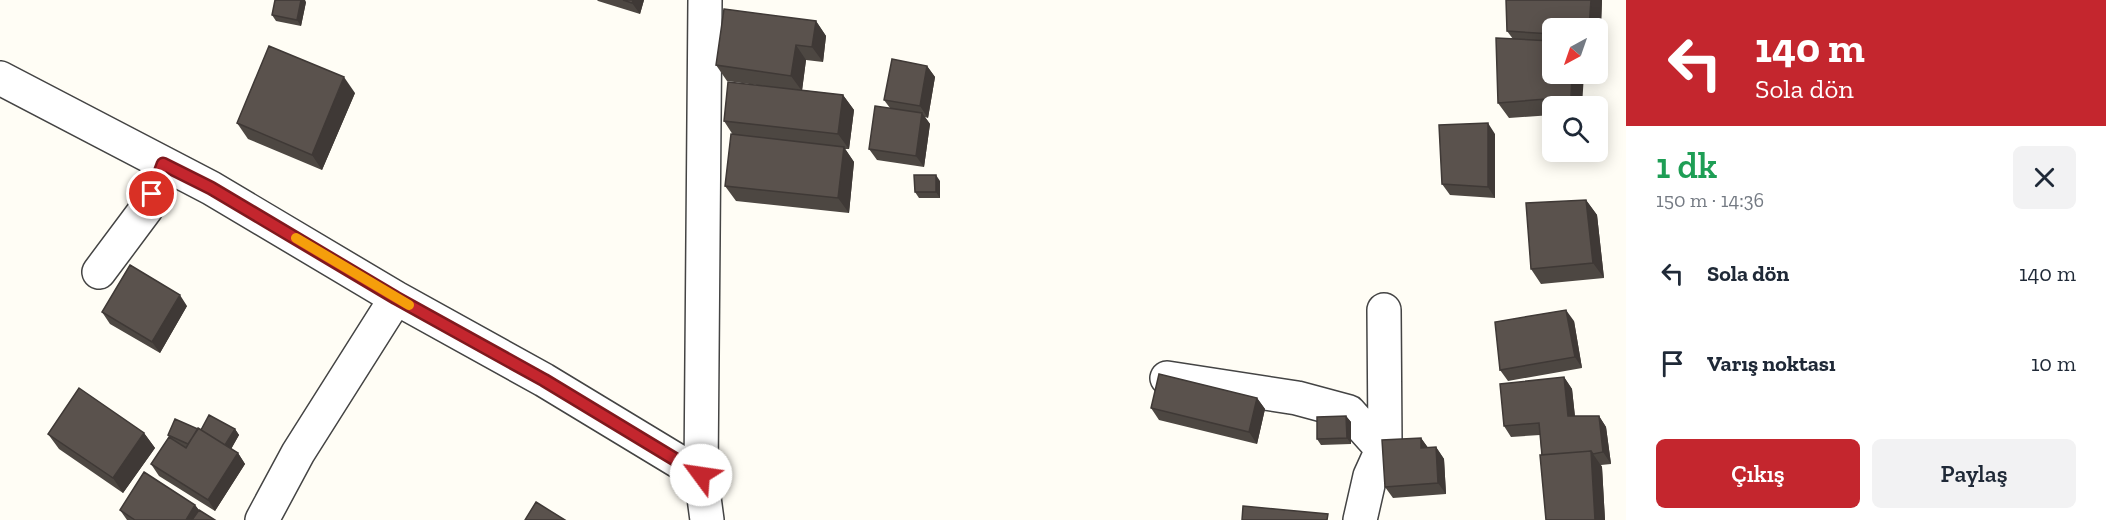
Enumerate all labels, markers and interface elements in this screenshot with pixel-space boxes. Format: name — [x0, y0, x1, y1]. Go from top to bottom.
north arrow — [1542, 18, 1608, 84]
map controls — [1542, 18, 1608, 162]
text: 140 m — [1755, 22, 1865, 73]
icon: left — [1656, 24, 1734, 102]
text: Sola dön — [1755, 73, 1854, 105]
button: search — [1542, 96, 1608, 162]
text: 1 dk — [1656, 144, 1717, 187]
button: close — [2013, 146, 2076, 209]
pin — [126, 168, 177, 219]
icon: arrive — [135, 177, 168, 210]
text: 150 m · 14:36 — [1656, 188, 1764, 212]
icon: left — [1656, 257, 1689, 290]
text: Sola dön — [1707, 260, 1789, 287]
text: 140 m — [2019, 260, 2076, 287]
icon: arrive — [1656, 347, 1689, 380]
text: Varış noktası — [1707, 350, 1836, 377]
text: 10 m — [2031, 350, 2076, 377]
button: Çıkış — [1656, 439, 1860, 508]
button: Paylaş — [1872, 439, 2076, 508]
position arrow — [669, 443, 733, 507]

